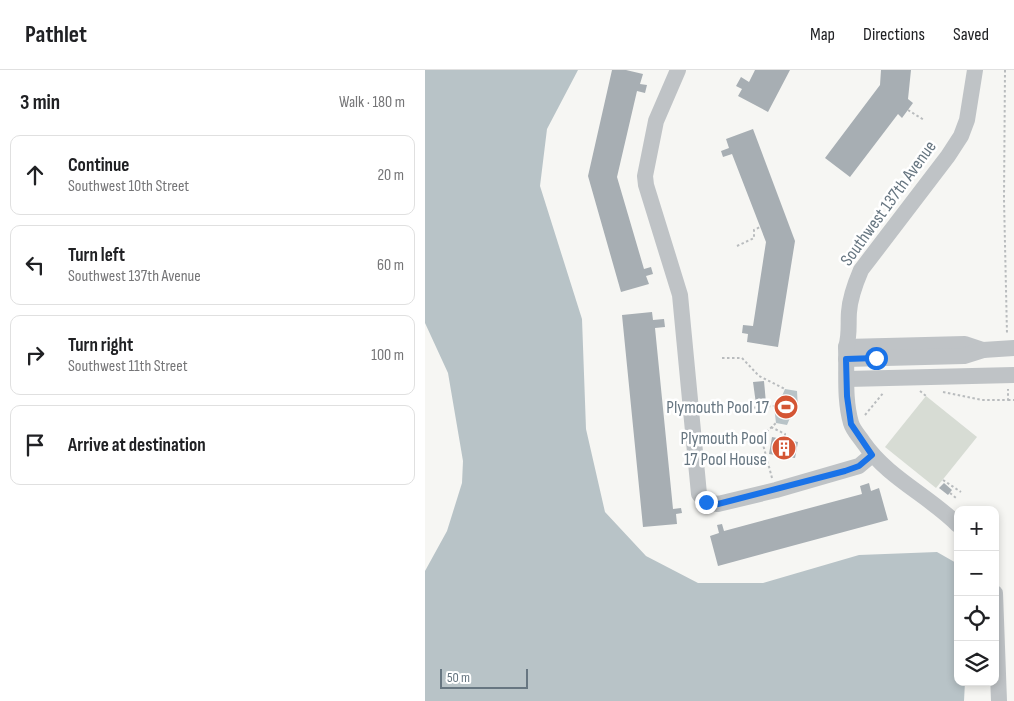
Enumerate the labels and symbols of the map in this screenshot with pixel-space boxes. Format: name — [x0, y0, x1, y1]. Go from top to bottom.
street label: Southwest 137th Avenue — [836, 137, 941, 270]
route start — [865, 347, 888, 370]
sports icon: Plymouth Pool 17 — [773, 394, 799, 420]
place label: Plymouth Pool 17 — [666, 397, 770, 418]
place label: Plymouth Pool 17 Pool House — [681, 428, 767, 470]
building icon: Plymouth Pool 17 Pool House — [771, 435, 797, 461]
route end — [695, 491, 718, 514]
scale bar — [440, 666, 527, 689]

